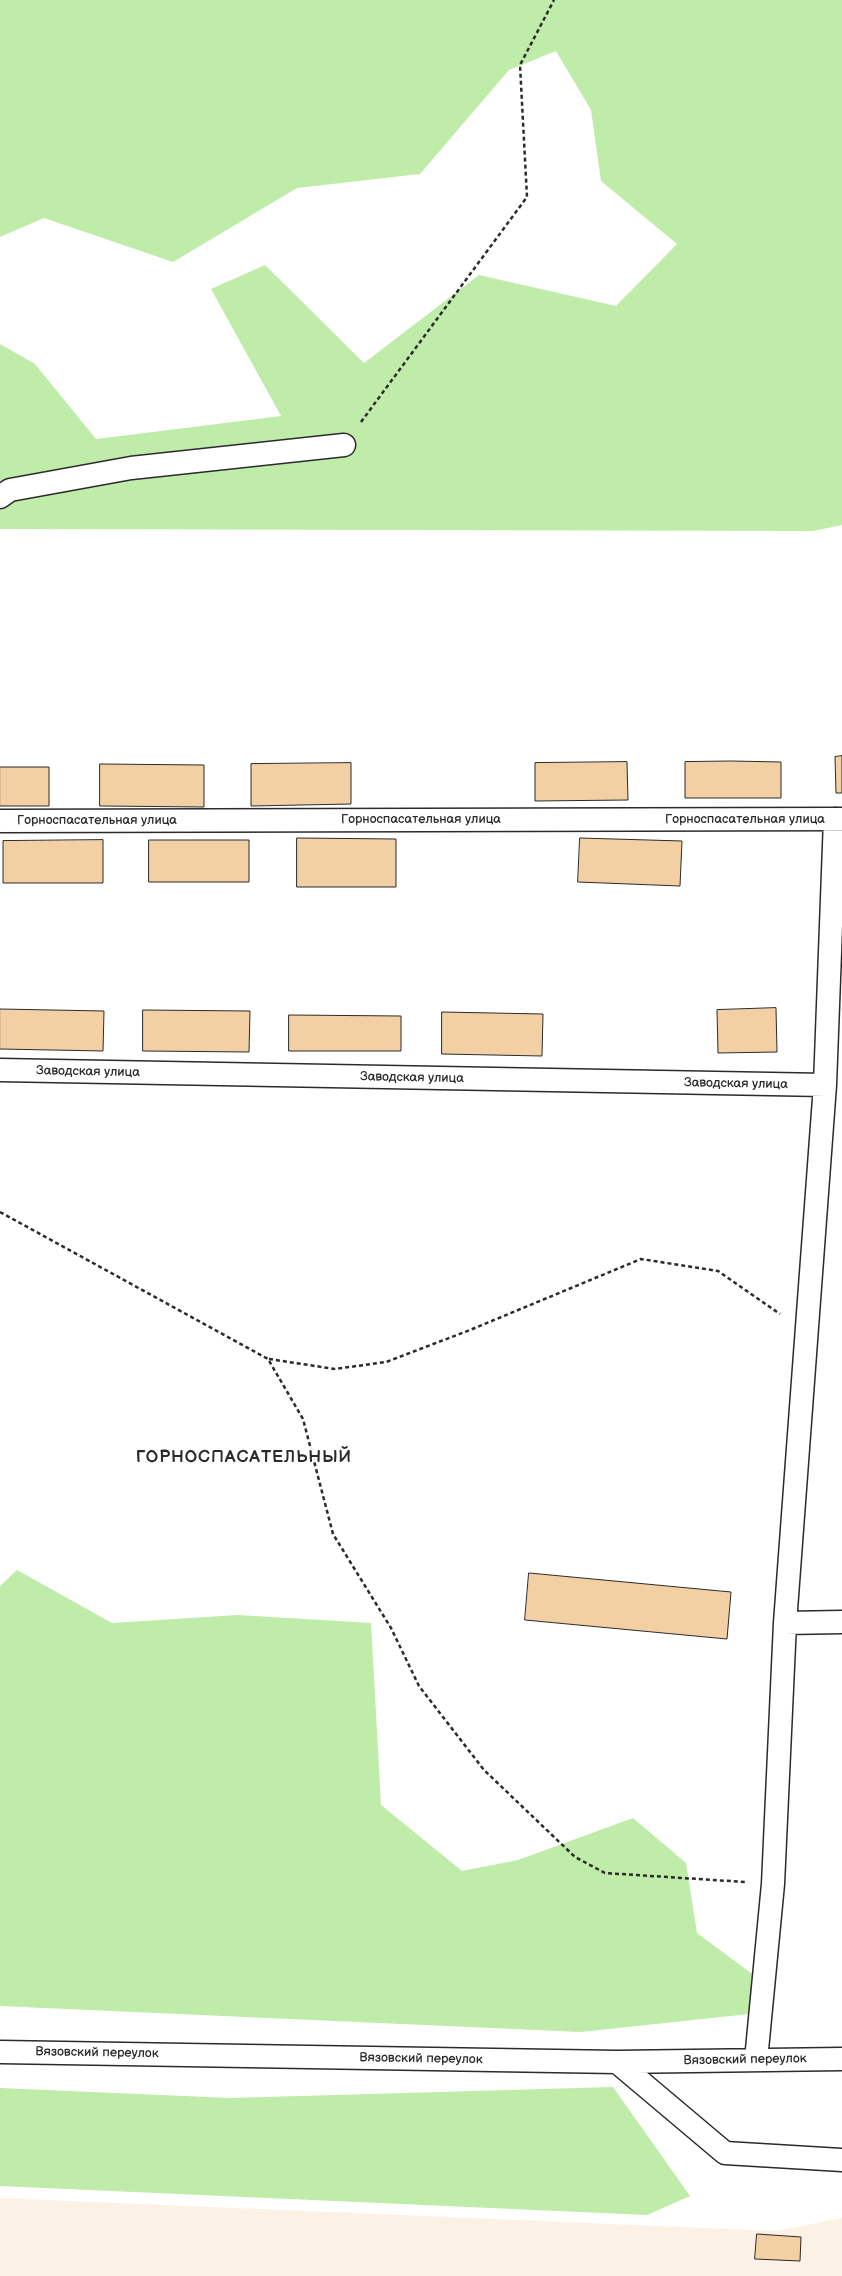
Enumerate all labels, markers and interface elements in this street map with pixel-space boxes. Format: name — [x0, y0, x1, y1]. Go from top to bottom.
street label: Горноспасательная улица — [341, 812, 501, 828]
street label: Горноспасательная улица — [665, 812, 825, 828]
street label: Горноспасательная улица — [17, 813, 177, 829]
street label: Заводская улица — [36, 1063, 140, 1081]
street label: Заводская улица — [360, 1069, 464, 1087]
street label: Заводская улица — [684, 1075, 788, 1093]
district label: ГОРНОСПАСАТЕЛЬНЫЙ — [136, 1448, 352, 1468]
street label: Вязовский переулок — [35, 2044, 159, 2062]
street label: Вязовский переулок — [359, 2050, 483, 2068]
street label: Вязовский переулок — [683, 2051, 807, 2069]

